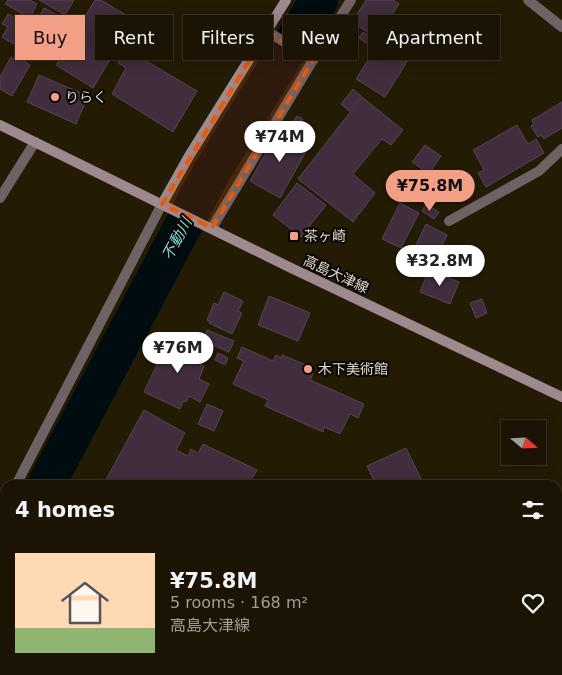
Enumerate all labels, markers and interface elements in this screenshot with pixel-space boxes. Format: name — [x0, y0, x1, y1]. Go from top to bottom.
chip: Buy — [15, 15, 85, 60]
chip: Rent — [95, 15, 173, 60]
chip: Filters — [183, 15, 273, 60]
chip: New — [283, 15, 358, 60]
chip: Apartment — [368, 15, 500, 60]
place label: りらく — [65, 89, 107, 105]
marker: りらく — [49, 91, 61, 103]
pin: ¥74M — [250, 120, 310, 163]
text: ¥74M — [255, 127, 305, 146]
pin: ¥75.8M — [389, 170, 471, 212]
text: ¥75.8M — [397, 176, 463, 195]
water label: 不動川 — [158, 213, 196, 263]
place label: 茶ヶ崎 — [304, 228, 346, 244]
marker: 茶ヶ崎 — [288, 230, 300, 242]
pin: ¥32.8M — [399, 244, 481, 287]
text: ¥32.8M — [407, 251, 473, 270]
street label: 高島大津線 — [301, 252, 371, 296]
pin: ¥76M — [148, 332, 208, 374]
text: ¥76M — [153, 338, 203, 357]
place label: 木下美術館 — [318, 361, 388, 377]
marker: 木下美術館 — [302, 363, 314, 375]
north arrow — [501, 420, 546, 465]
map controls — [501, 420, 546, 465]
icon: filters — [519, 496, 547, 524]
text: 4 homes — [15, 498, 115, 522]
text: ¥75.8M — [170, 569, 257, 593]
icon: home — [55, 573, 115, 633]
icon: heart — [519, 589, 547, 617]
text: 5 rooms · 168 m² — [170, 593, 308, 612]
text: 高島大津線 — [170, 616, 250, 635]

